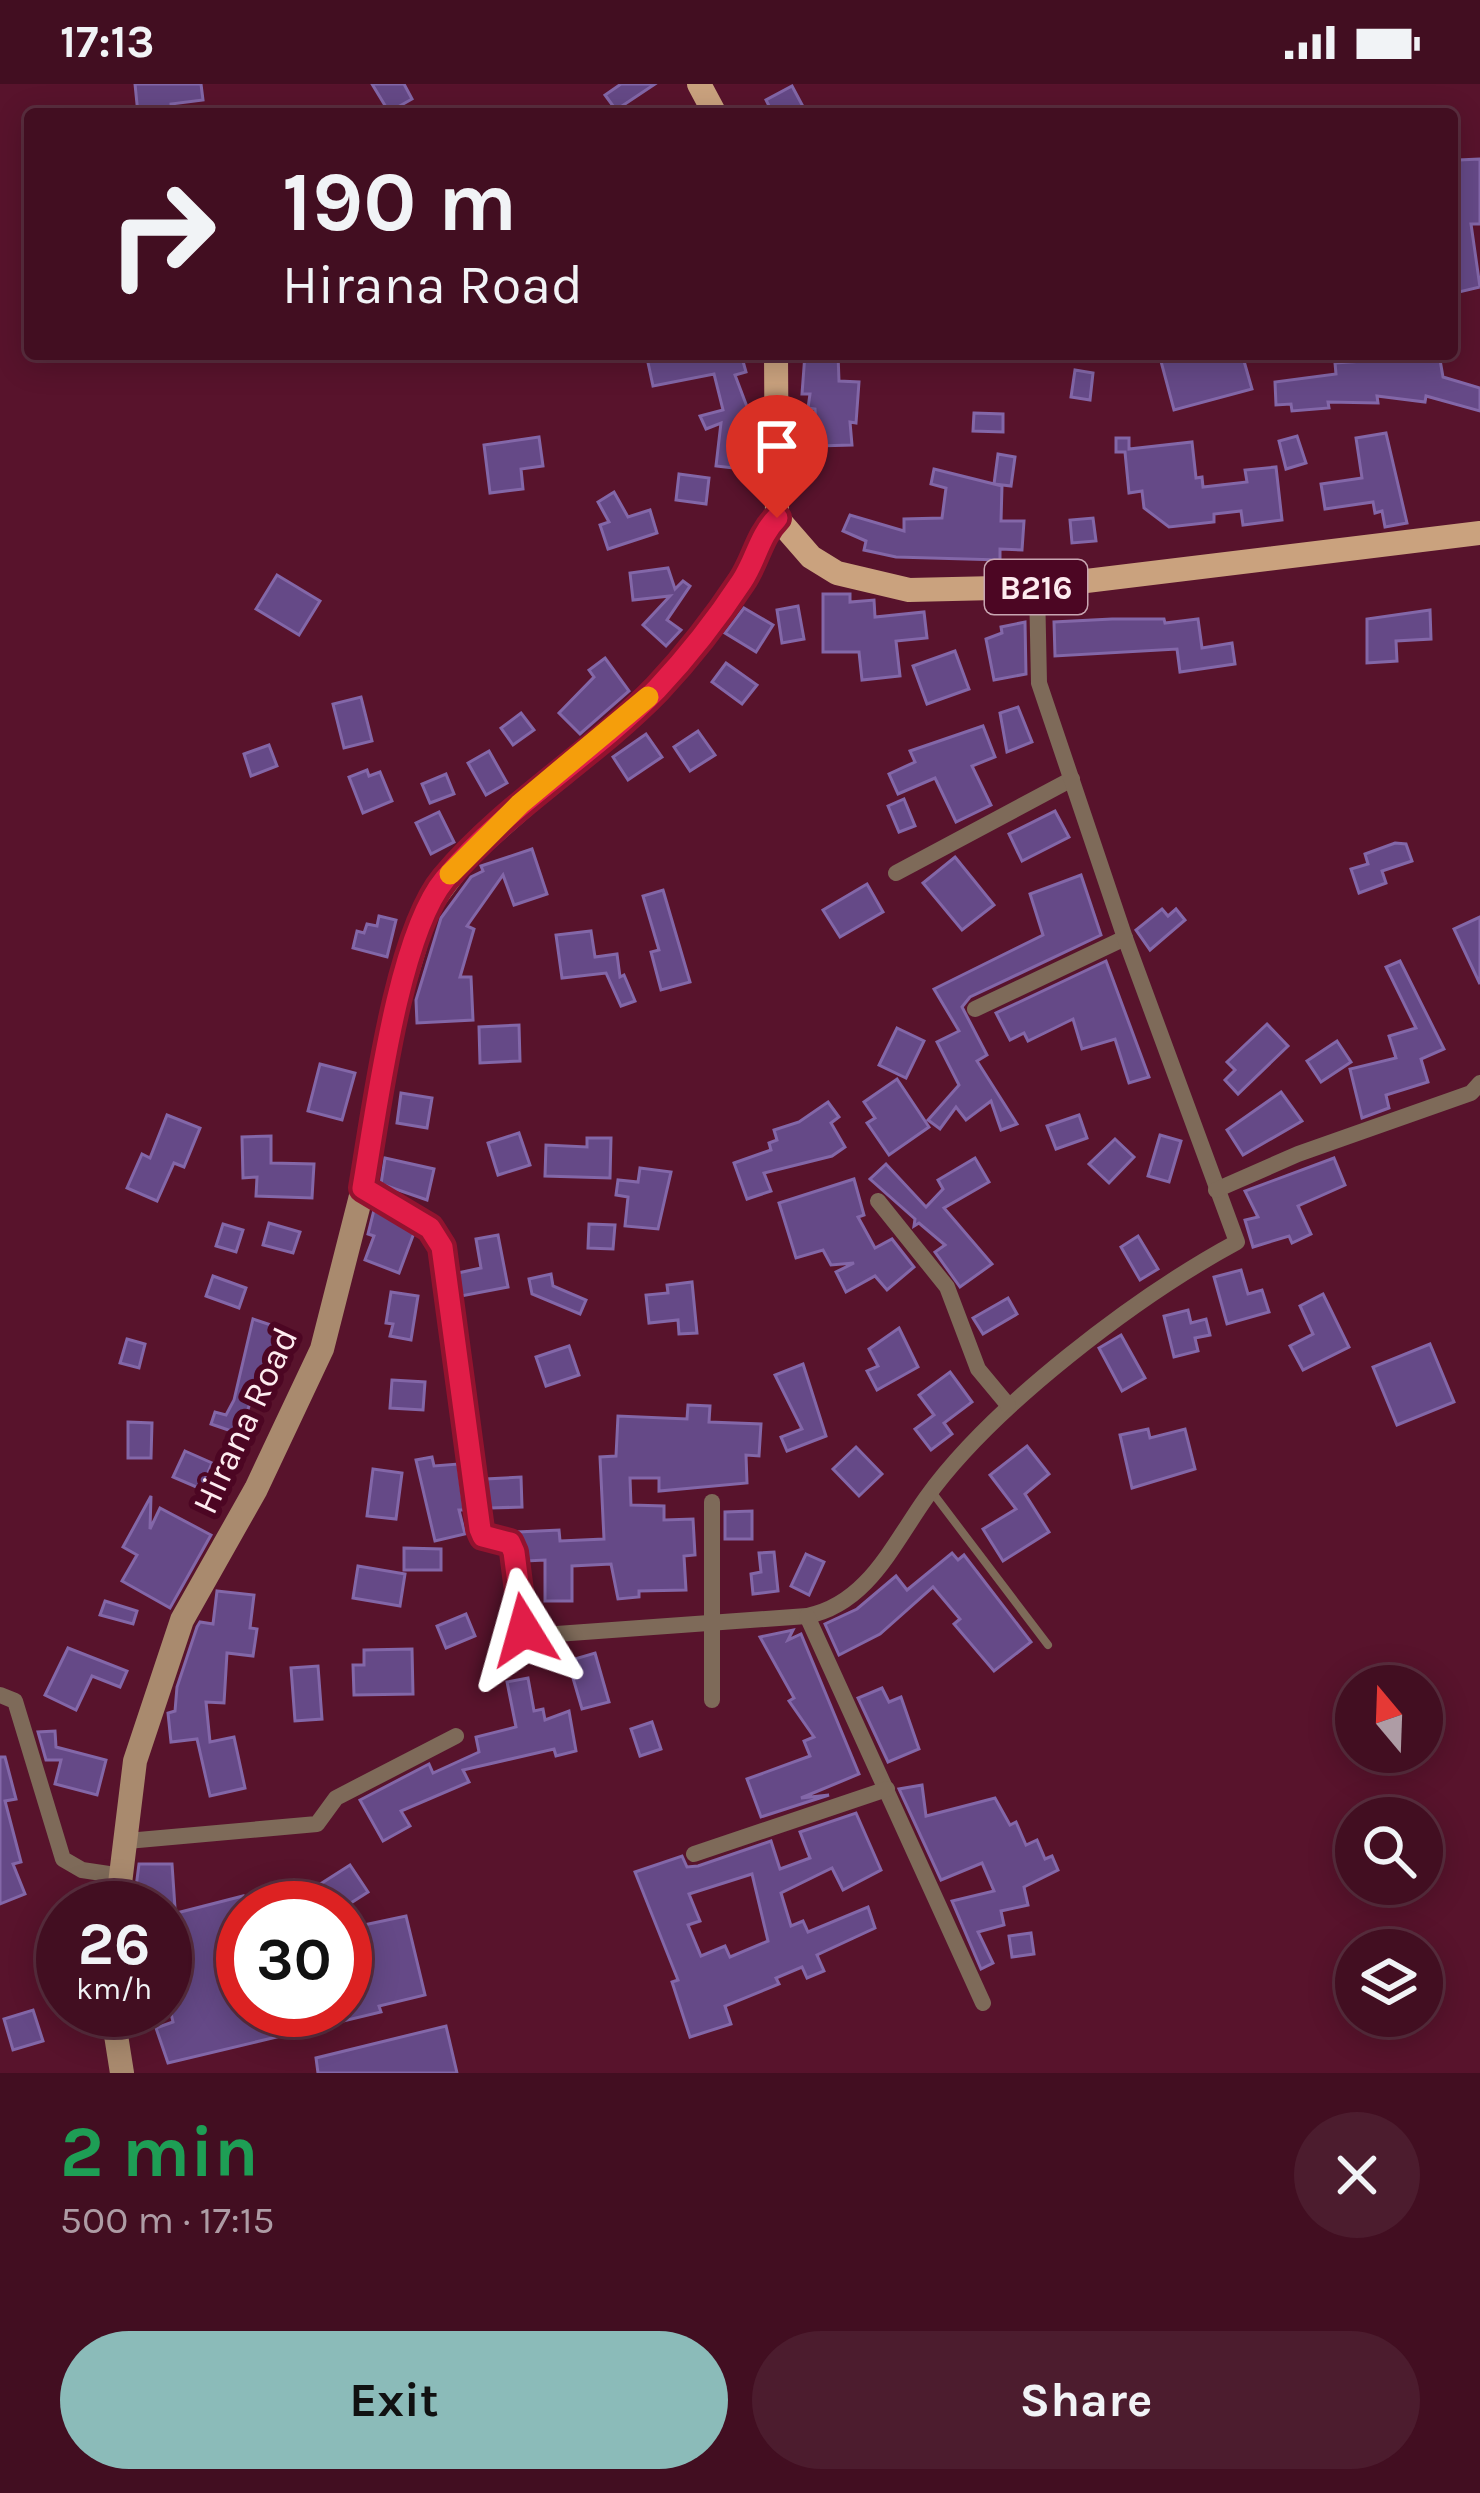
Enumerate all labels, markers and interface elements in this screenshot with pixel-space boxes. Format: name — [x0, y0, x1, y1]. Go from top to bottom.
text: 17:13 — [60, 16, 155, 68]
text: 190 m — [282, 153, 517, 251]
icon: right — [84, 156, 240, 312]
text: Hirana Road — [282, 253, 583, 317]
pin — [726, 395, 828, 518]
icon: arrive — [744, 413, 810, 479]
road number: B216 — [985, 560, 1087, 614]
street label: Hirana Road — [183, 1321, 306, 1520]
position arrow — [461, 1567, 587, 1693]
north arrow — [1335, 1665, 1443, 1773]
map controls — [1335, 1665, 1443, 2037]
button: search — [1335, 1797, 1443, 1905]
speed limit sign: 30 — [216, 1881, 372, 2037]
text: 26 — [78, 1909, 150, 1979]
button: layers — [1335, 1929, 1443, 2037]
text: km/h — [76, 1971, 152, 2007]
text: 2 min — [60, 2110, 259, 2194]
button: close — [1294, 2112, 1420, 2238]
text: 500 m · 17:15 — [60, 2197, 275, 2243]
button: Exit — [60, 2331, 728, 2469]
button: Share — [752, 2331, 1420, 2469]

